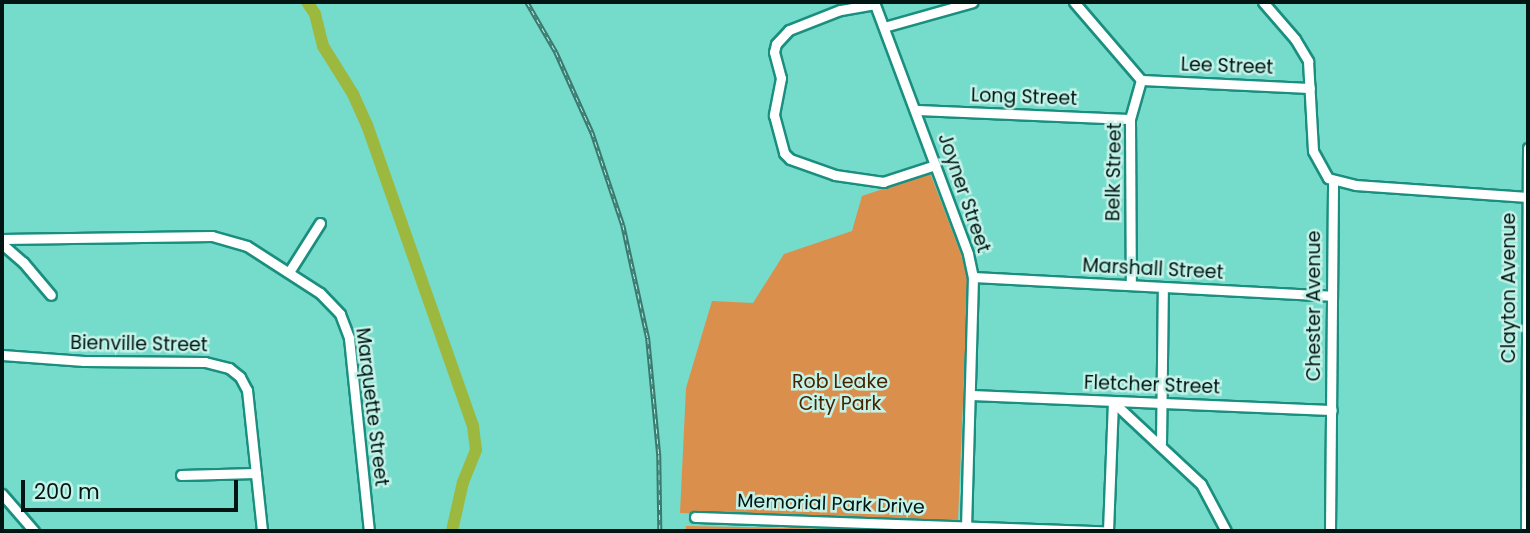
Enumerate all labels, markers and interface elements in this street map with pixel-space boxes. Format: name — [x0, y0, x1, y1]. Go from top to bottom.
street label: Lee Street — [1180, 53, 1274, 79]
street label: Long Street — [971, 84, 1077, 110]
street label: Belk Street — [1102, 123, 1126, 221]
street label: Joyner Street — [933, 130, 995, 256]
street label: Clayton Avenue — [1498, 213, 1520, 363]
street label: Chester Avenue — [1303, 231, 1325, 381]
street label: Marshall Street — [1082, 254, 1224, 284]
street label: Marquette Street — [351, 327, 393, 487]
street label: Bienville Street — [70, 331, 208, 357]
park label: Rob Leake City Park — [792, 371, 888, 415]
street label: Fletcher Street — [1084, 371, 1220, 399]
scale bar — [24, 466, 242, 510]
text: 200 m — [34, 477, 100, 506]
street label: Memorial Park Drive — [737, 489, 925, 519]

